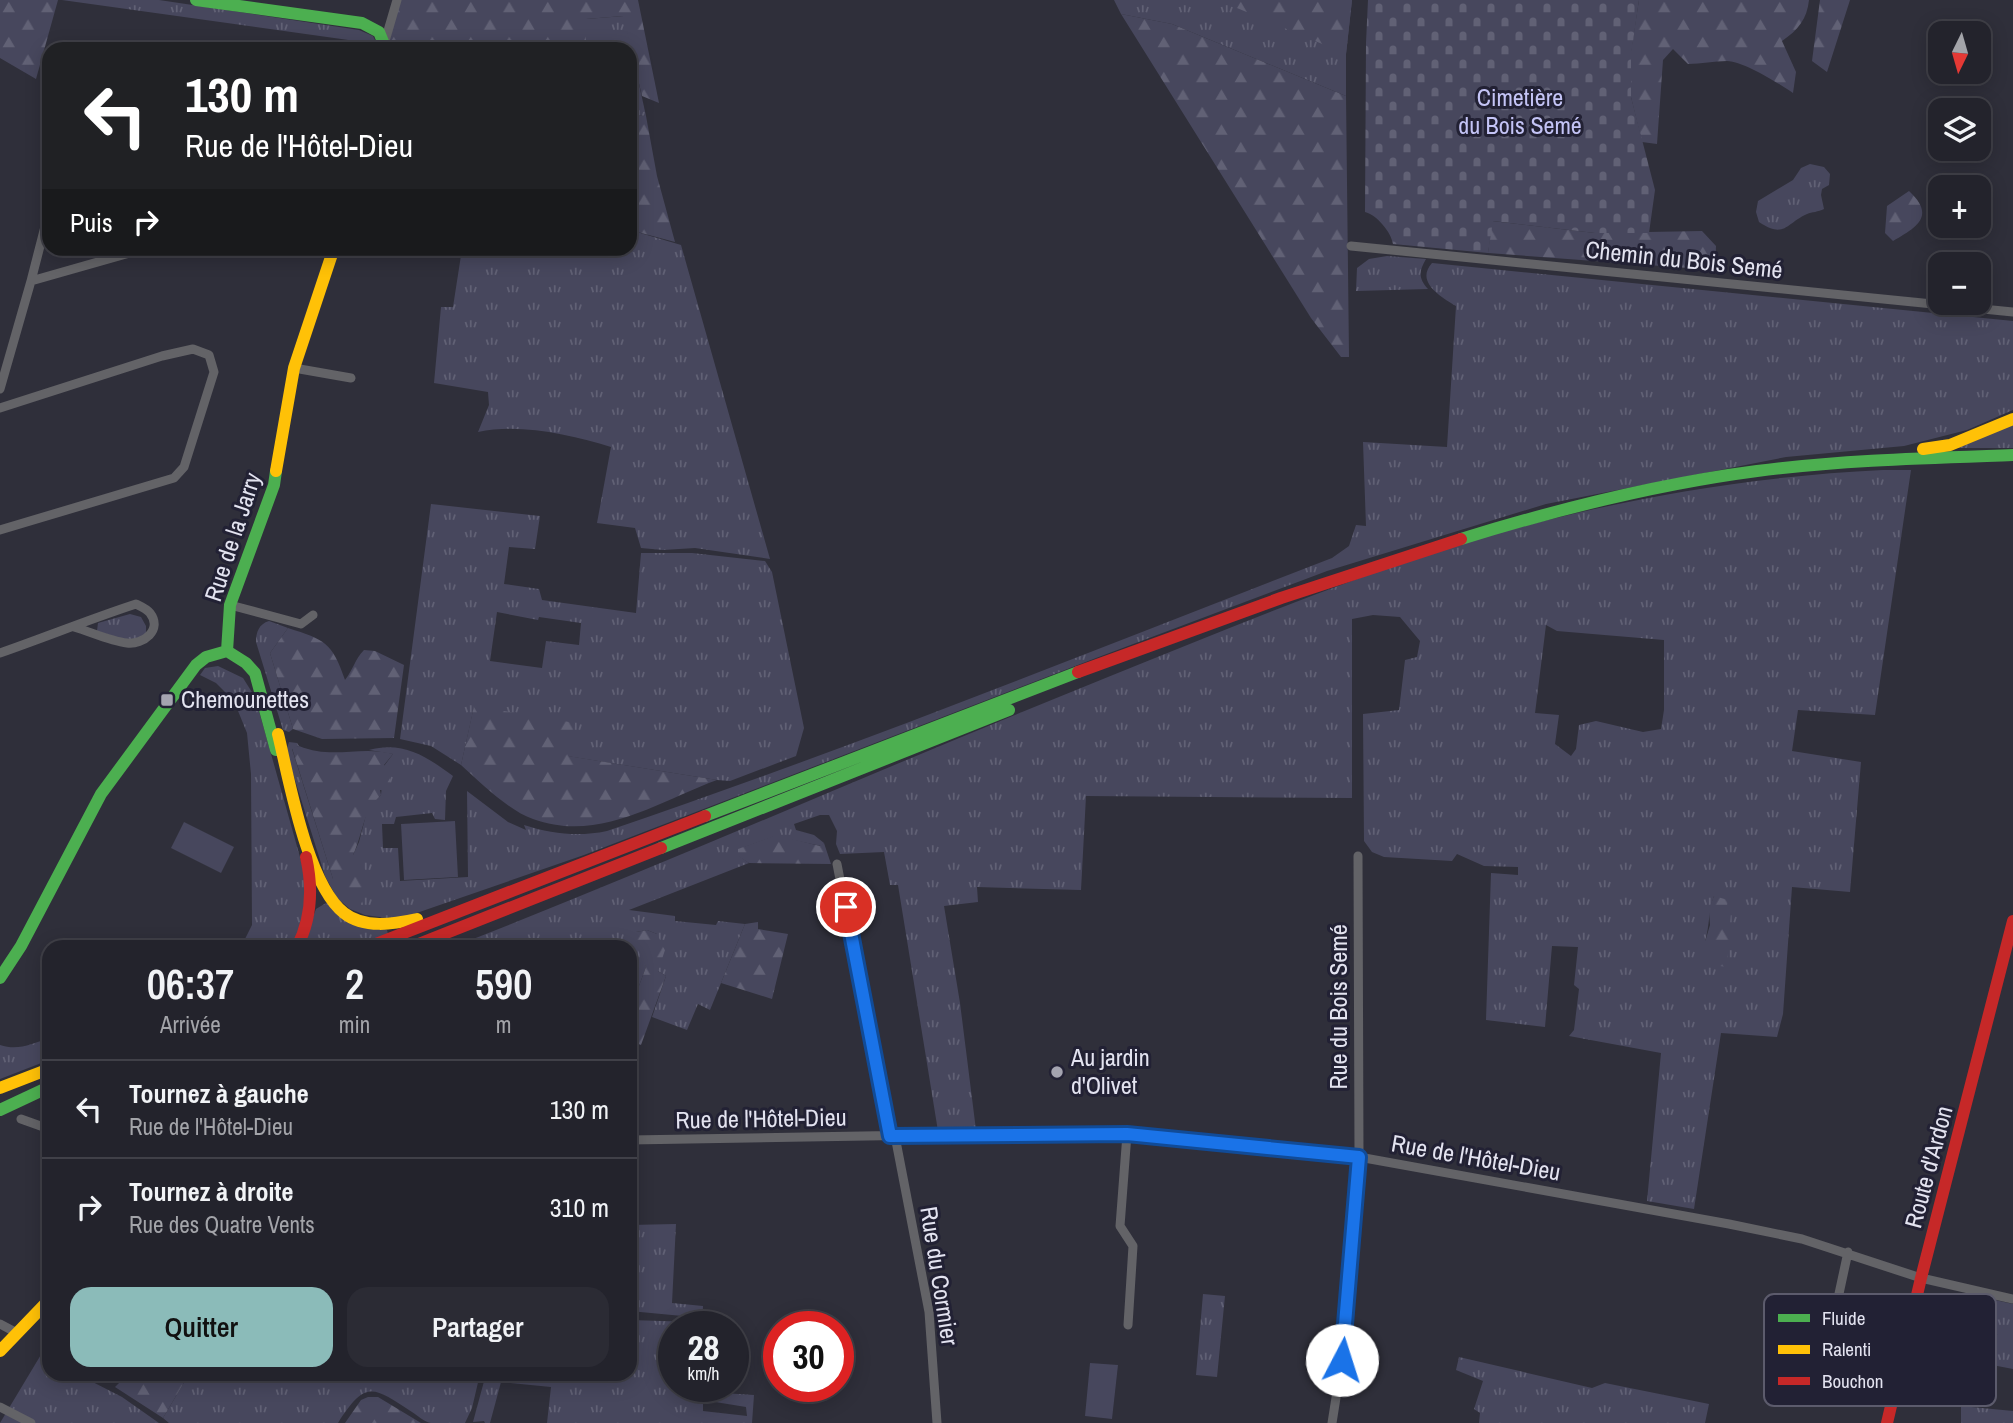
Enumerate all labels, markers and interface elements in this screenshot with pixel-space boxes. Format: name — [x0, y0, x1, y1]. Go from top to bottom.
north arrow — [1928, 21, 1992, 84]
map controls — [1928, 21, 1991, 315]
text: 130 m — [185, 61, 299, 127]
icon: left — [70, 70, 161, 161]
park label: Cimetière du Bois Semé — [1458, 81, 1582, 141]
button: layers — [1928, 98, 1991, 161]
text: Rue de l'Hôtel-Dieu — [185, 124, 413, 167]
button: + — [1928, 175, 1991, 238]
icon: right — [127, 203, 165, 241]
text: Puis — [70, 205, 113, 240]
street label: Chemin du Bois Semé — [1584, 233, 1784, 285]
button: − — [1928, 252, 1991, 315]
street label: Rue de la Jarry — [196, 468, 268, 605]
place label: Chemounettes — [181, 683, 309, 715]
marker: Chemounettes — [159, 692, 175, 708]
pin — [816, 877, 876, 937]
icon: arrive — [827, 888, 865, 926]
street label: Rue du Bois Semé — [1322, 924, 1354, 1090]
text: 06:37 — [147, 956, 234, 1012]
text: 2 — [345, 956, 364, 1012]
text: 590 — [475, 956, 532, 1012]
text: Arrivée — [160, 1009, 221, 1040]
text: min — [339, 1009, 370, 1040]
text: m — [496, 1009, 511, 1040]
place label: Au jardin d'Olivet — [1070, 1041, 1150, 1101]
marker: Au jardin d'Olivet — [1049, 1064, 1065, 1080]
text: Tournez à gauche — [129, 1076, 309, 1111]
icon: left — [70, 1090, 108, 1128]
text: 130 m — [550, 1092, 609, 1127]
street label: Rue de l'Hôtel-Dieu — [675, 1101, 847, 1135]
street label: Route d'Ardon — [1896, 1102, 1960, 1231]
text: Rue de l'Hôtel-Dieu — [129, 1111, 293, 1142]
street label: Rue de l'Hôtel-Dieu — [1389, 1126, 1563, 1188]
text: Tournez à droite — [129, 1174, 293, 1209]
icon: right — [70, 1188, 108, 1226]
text: 310 m — [550, 1190, 609, 1225]
street label: Rue du Cormier — [913, 1204, 967, 1348]
text: Rue des Quatre Vents — [129, 1209, 315, 1240]
button: Quitter — [70, 1287, 333, 1367]
button: Partager — [347, 1287, 609, 1367]
legend — [1764, 1294, 1996, 1406]
text: Fluide — [1822, 1305, 1865, 1331]
speed limit sign: 30 — [763, 1311, 854, 1402]
position arrow — [1305, 1323, 1379, 1397]
text: 28 — [688, 1324, 719, 1371]
text: Ralenti — [1822, 1336, 1871, 1362]
text: km/h — [688, 1361, 720, 1386]
text: Bouchon — [1822, 1368, 1884, 1394]

